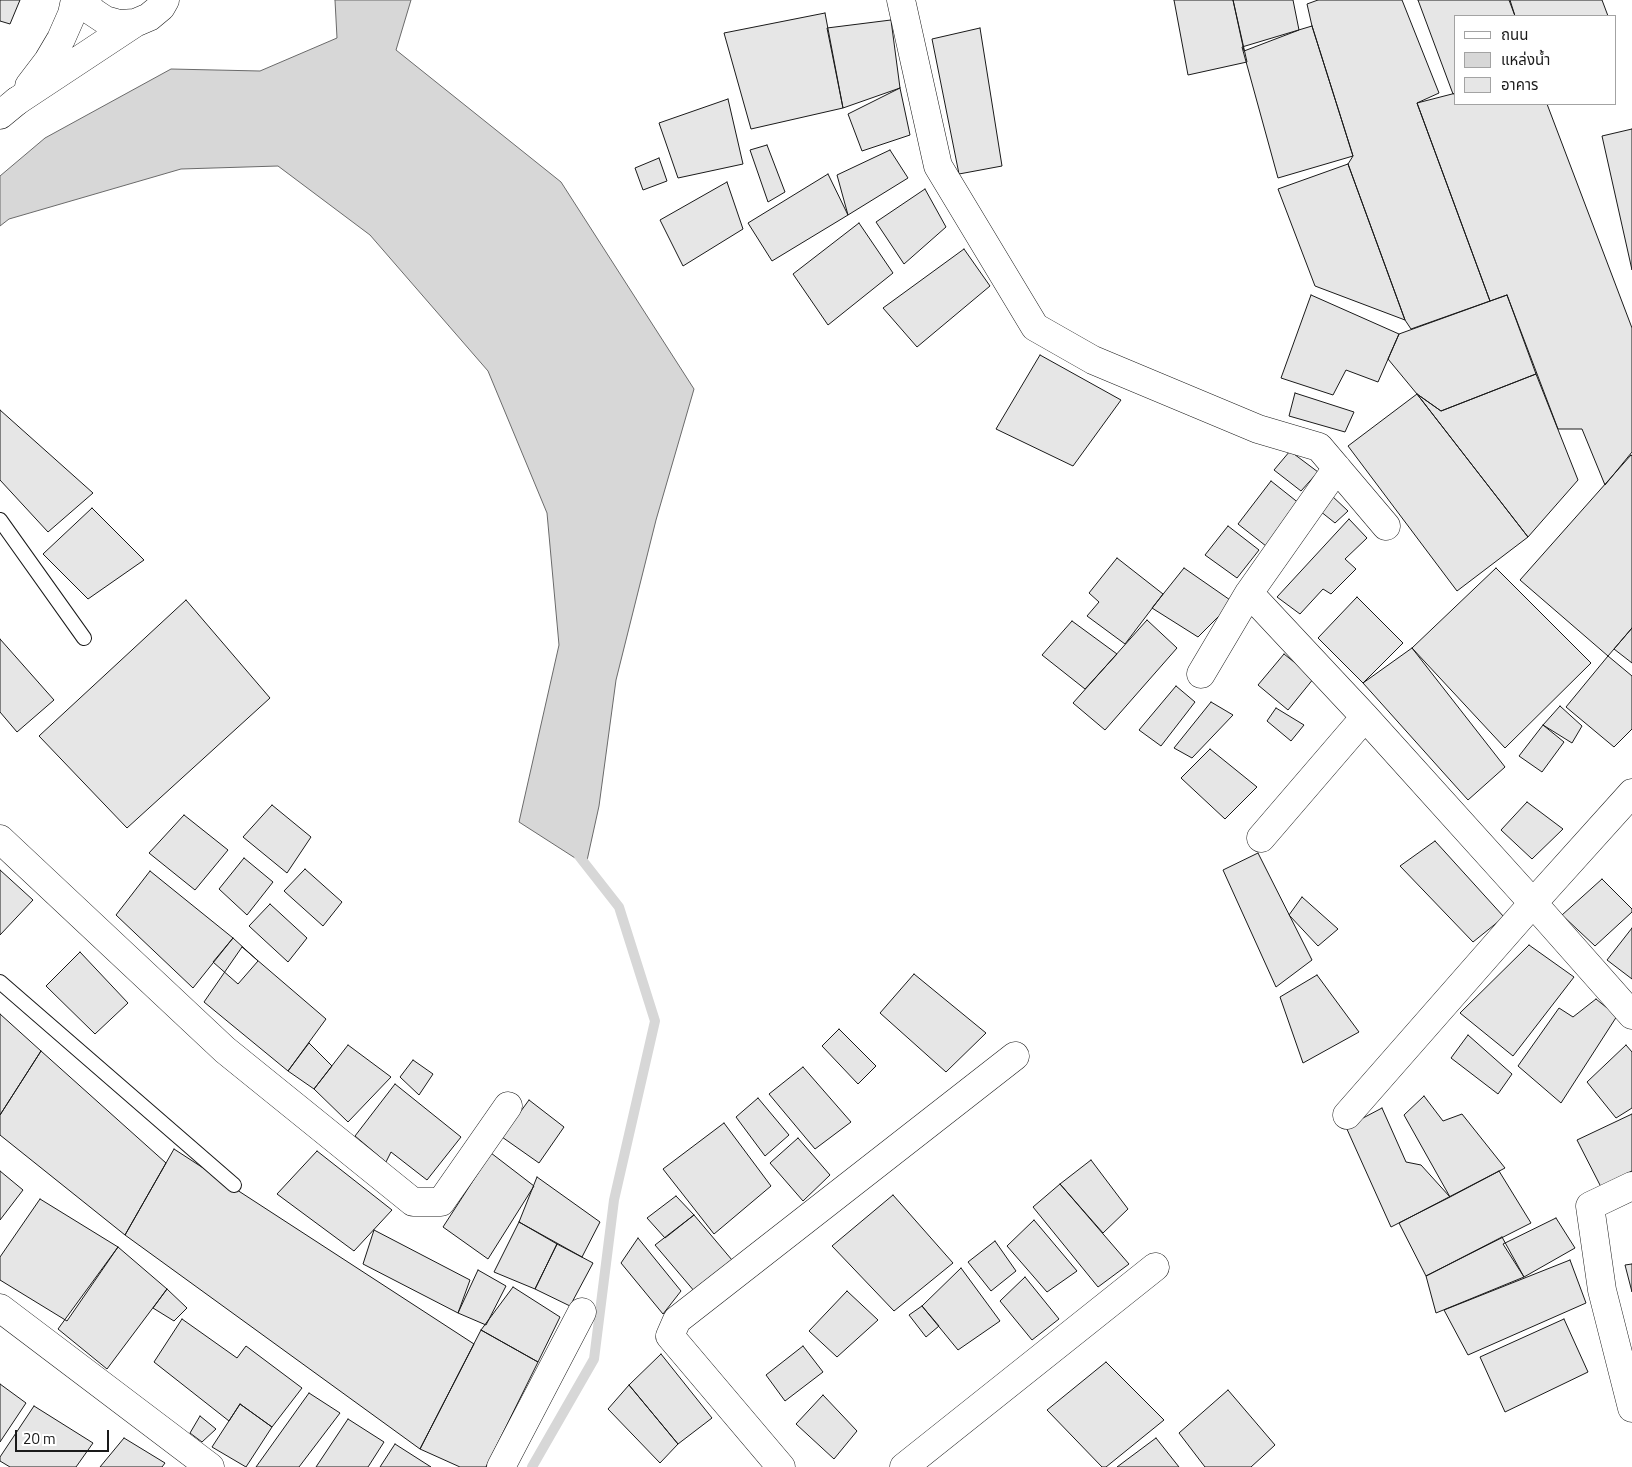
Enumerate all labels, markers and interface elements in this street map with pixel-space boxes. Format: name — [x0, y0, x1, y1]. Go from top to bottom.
legend — [1454, 15, 1617, 105]
text: ถนน — [1501, 23, 1528, 46]
text: แหล่งน้ำ — [1501, 48, 1550, 71]
text: อาคาร — [1501, 73, 1538, 96]
scale bar — [18, 1420, 111, 1452]
text: 20 m — [23, 1427, 56, 1450]

